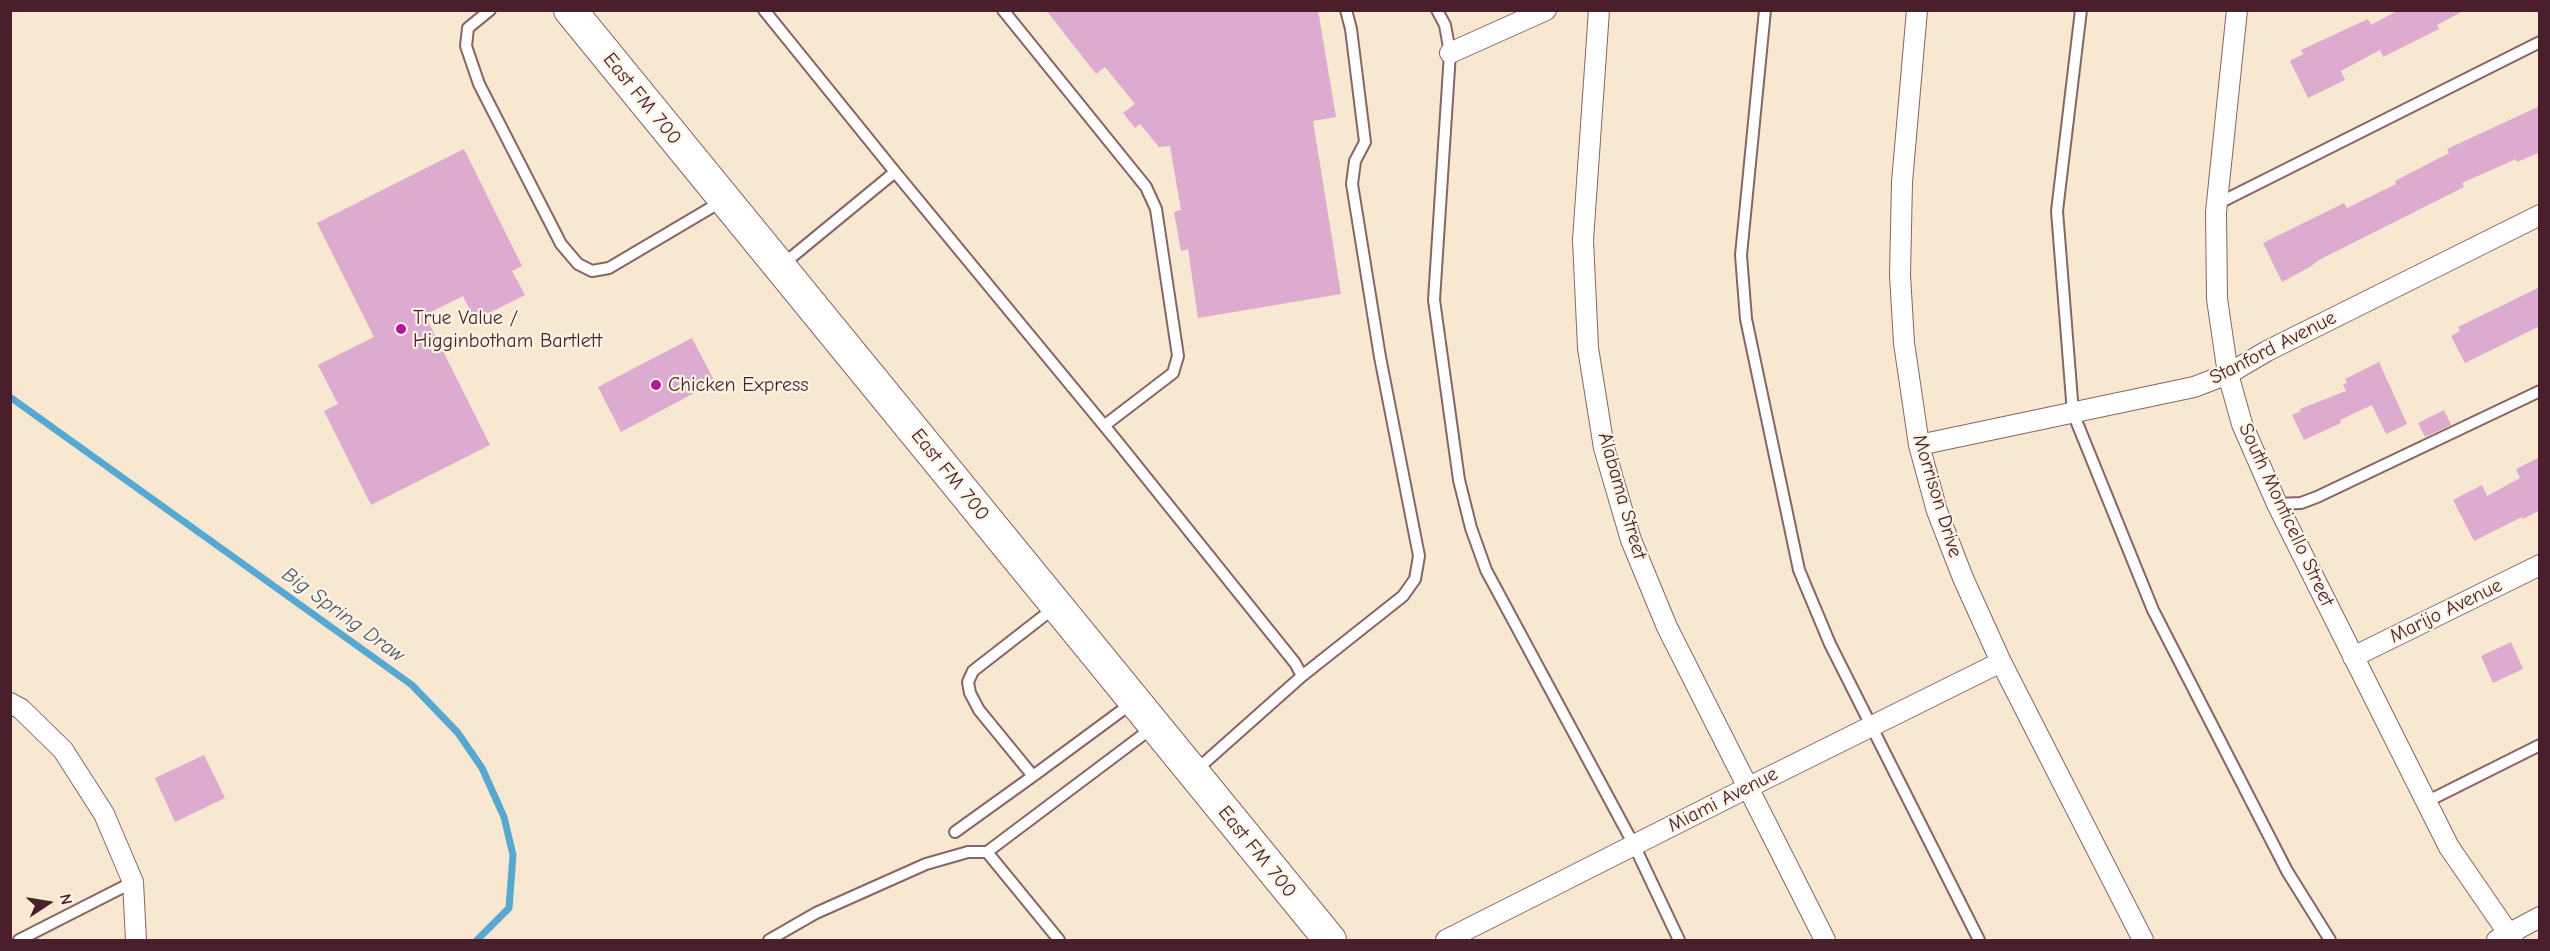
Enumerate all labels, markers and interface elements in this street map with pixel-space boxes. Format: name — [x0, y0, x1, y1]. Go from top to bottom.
street label: East FM 700 — [598, 48, 686, 150]
place label: True Value / Higginbotham Bartlett — [413, 306, 602, 353]
street label: Stanford Avenue — [2206, 306, 2340, 390]
marker: True Value / Higginbotham Bartlett — [394, 322, 408, 336]
place label: Chicken Express — [668, 373, 809, 397]
marker: Chicken Express — [649, 378, 663, 392]
street label: South Monticello Street — [2233, 420, 2339, 610]
street label: East FM 700 — [906, 424, 994, 526]
street label: Alabama Street — [1592, 430, 1652, 562]
street label: Morrison Drive — [1907, 432, 1967, 560]
water label: Big Spring Draw — [277, 562, 409, 668]
street label: Marijo Avenue — [2386, 573, 2506, 649]
street label: Miami Avenue — [1664, 762, 1782, 838]
street label: East FM 700 — [1213, 801, 1301, 903]
north arrow — [18, 873, 78, 933]
text: N — [56, 892, 75, 906]

